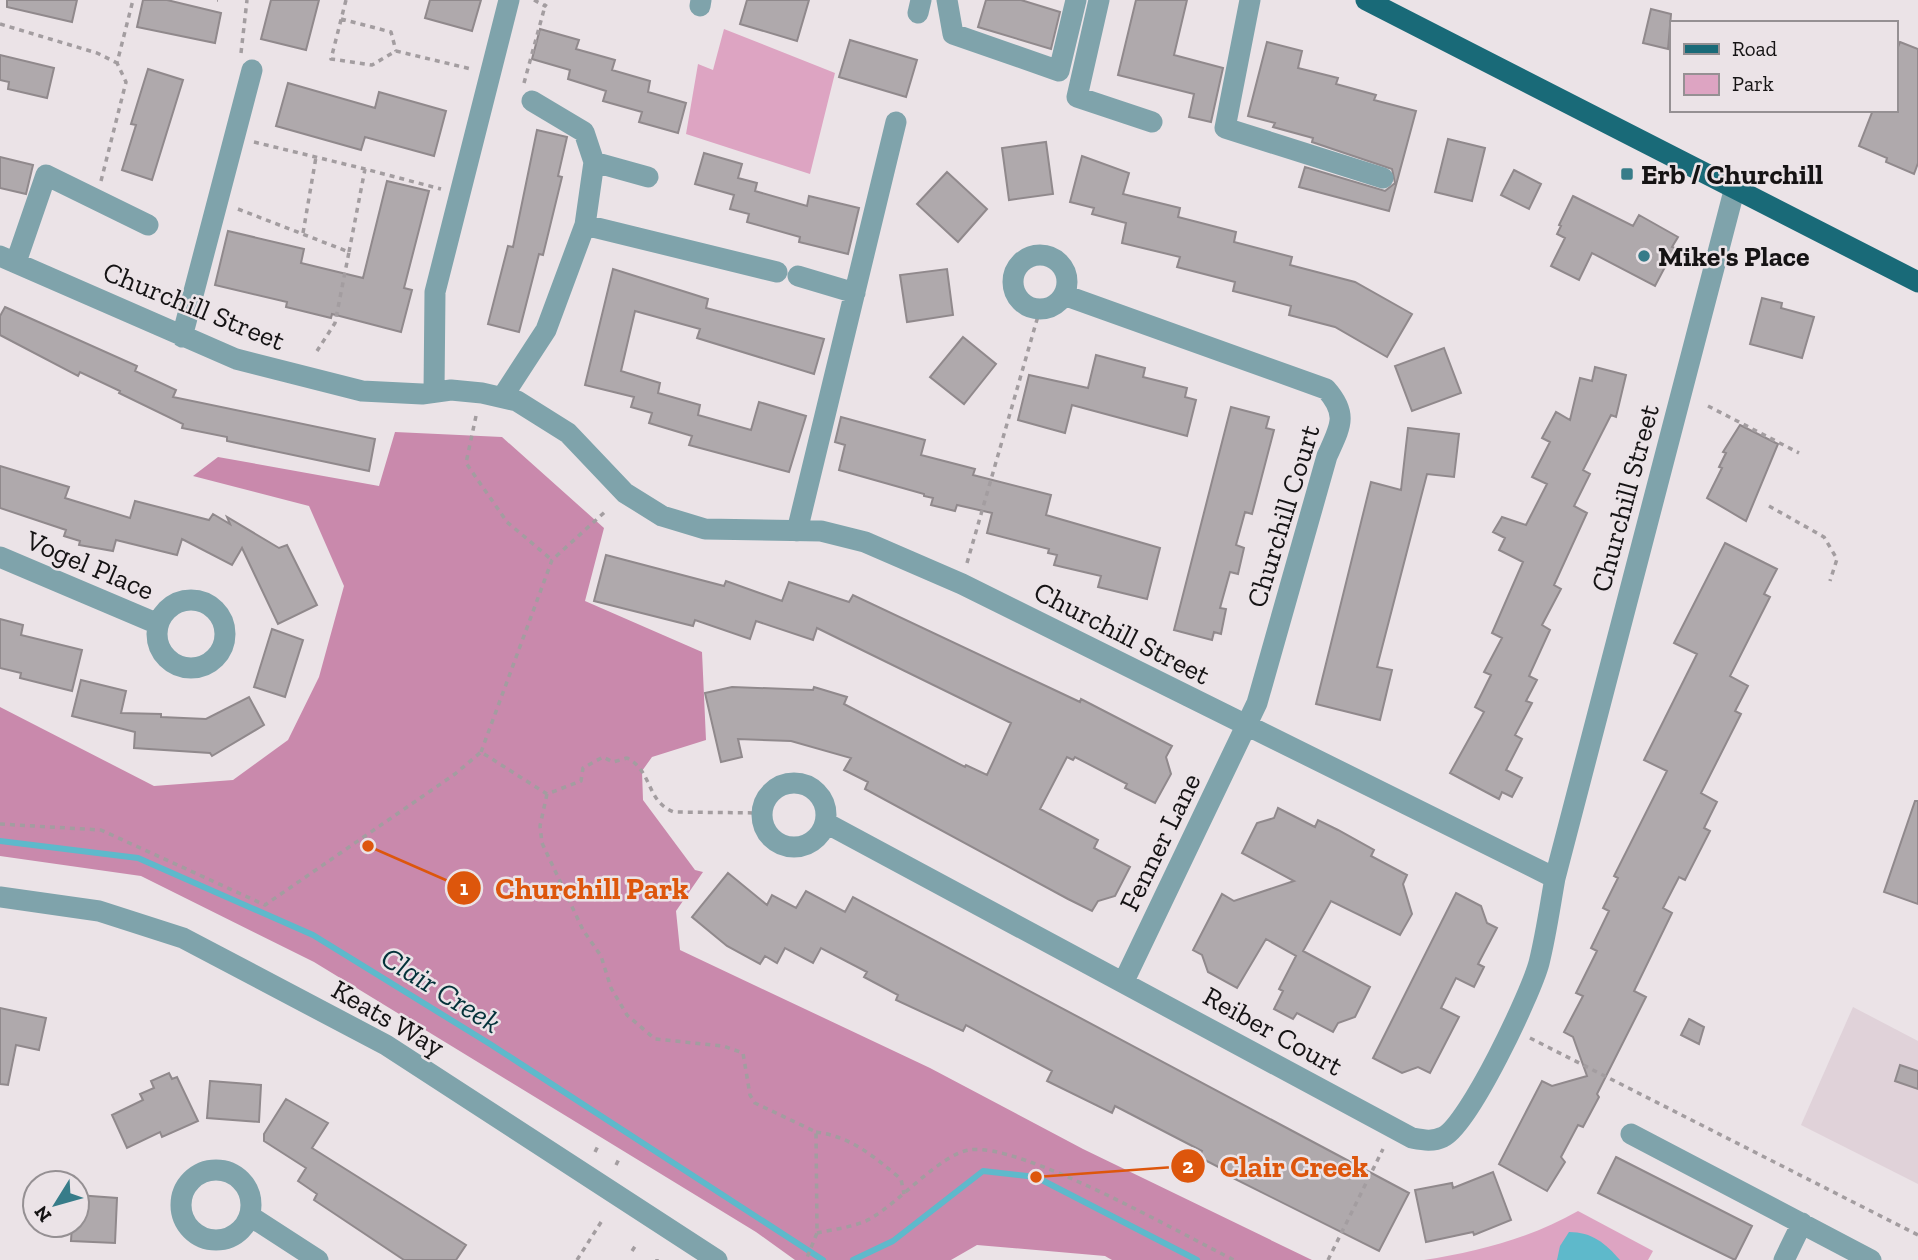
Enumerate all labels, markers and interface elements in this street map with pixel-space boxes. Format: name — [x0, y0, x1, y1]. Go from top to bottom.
legend — [1670, 21, 1897, 112]
text: Road — [1732, 36, 1778, 61]
text: Park — [1732, 71, 1774, 96]
place label: Erb / Churchill — [1641, 158, 1823, 191]
marker: Erb / Churchill — [1619, 166, 1635, 182]
place label: Mike's Place — [1658, 240, 1810, 273]
marker: Mike's Place — [1636, 248, 1652, 264]
street label: Churchill Street — [98, 255, 290, 358]
street label: Churchill Street — [1584, 400, 1666, 595]
street label: Churchill Court — [1240, 420, 1327, 611]
street label: Vogel Place — [20, 523, 159, 607]
street label: Churchill Street — [1029, 575, 1216, 692]
street label: Fenner Lane — [1112, 768, 1208, 916]
callout: Churchill Park — [446, 863, 703, 914]
text: Churchill Park — [495, 871, 689, 907]
text: 1 — [460, 875, 469, 900]
water label: Clair Creek — [375, 939, 507, 1041]
street label: Keats Way — [326, 973, 451, 1064]
street label: Reiber Court — [1198, 979, 1349, 1083]
callout: Clair Creek — [1170, 1141, 1382, 1192]
text: Clair Creek — [1220, 1149, 1369, 1185]
text: 2 — [1182, 1153, 1194, 1178]
north arrow — [21, 1169, 91, 1239]
text: N — [29, 1201, 56, 1227]

